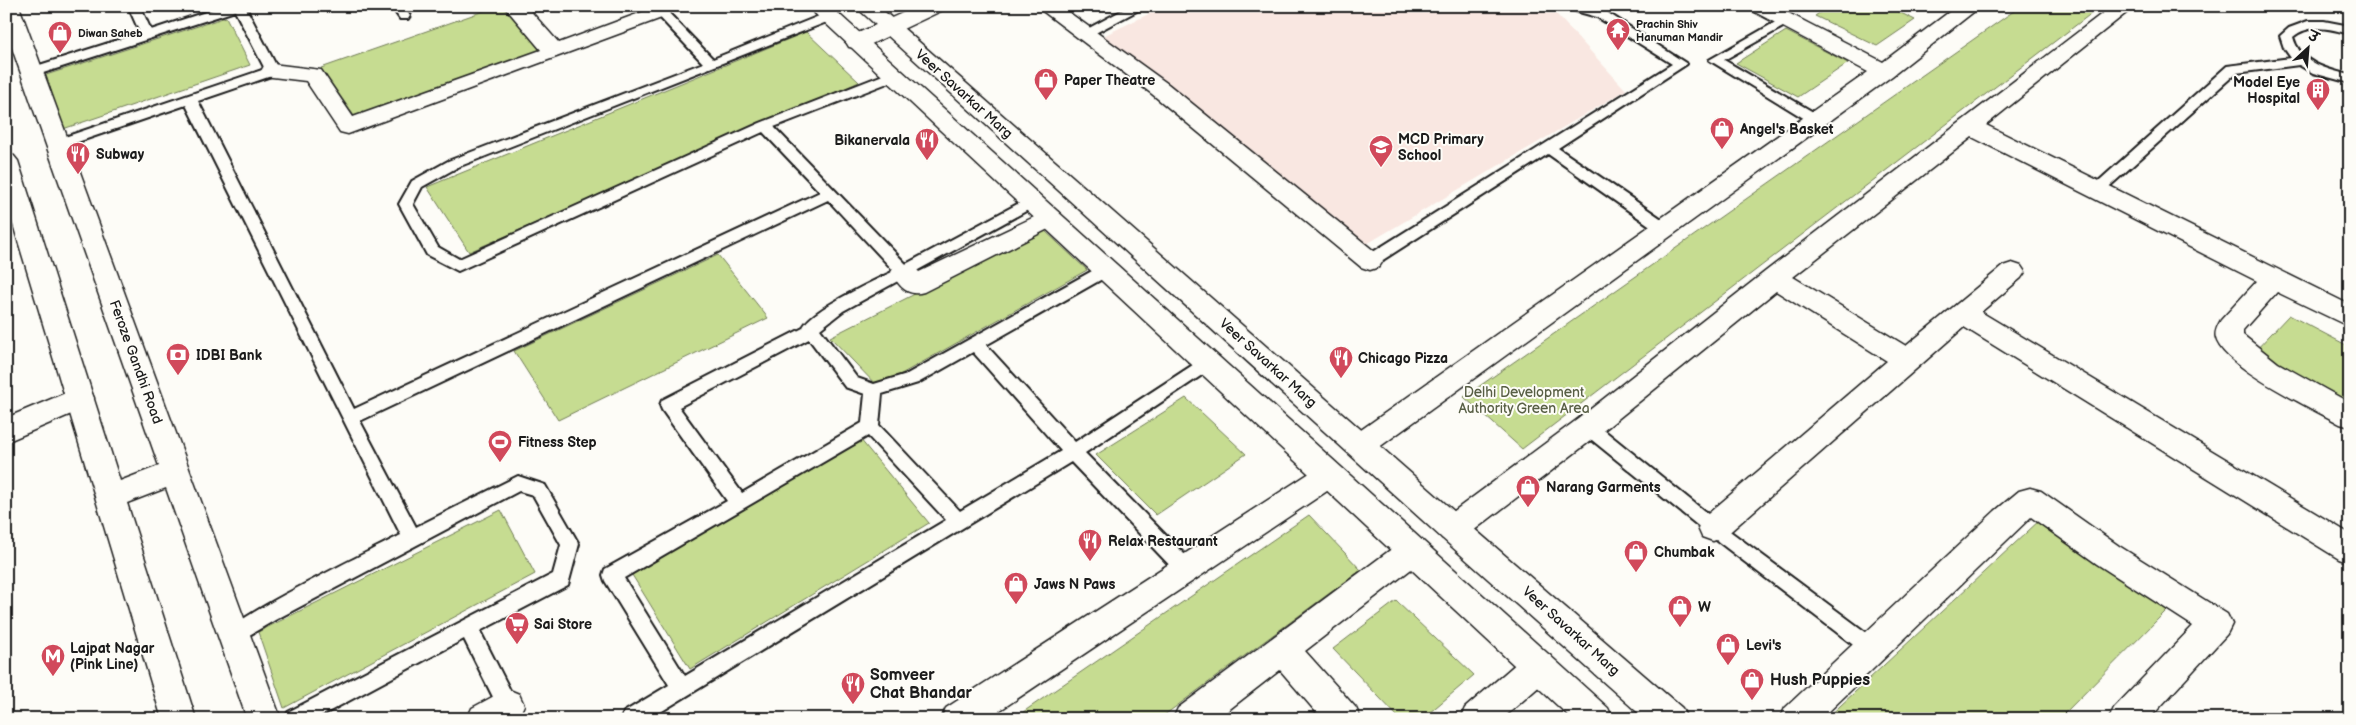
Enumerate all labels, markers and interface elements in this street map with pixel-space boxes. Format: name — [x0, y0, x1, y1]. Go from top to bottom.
temple icon: Prachin Shiv Hanuman Mandir — [1605, 17, 1631, 51]
place label: Prachin Shiv Hanuman Mandir — [1636, 18, 1724, 44]
shop icon: Diwan Saheb — [47, 20, 73, 54]
north arrow — [2284, 22, 2334, 72]
text: उ — [2304, 26, 2323, 47]
place label: Diwan Saheb — [78, 27, 143, 40]
street label: Veer Savarkar Marg — [912, 46, 1016, 142]
shop icon: Paper Theatre — [1033, 67, 1059, 101]
place label: Paper Theatre — [1064, 72, 1155, 89]
place label: Model Eye Hospital — [2233, 74, 2300, 107]
building icon: Model Eye Hospital — [2305, 77, 2331, 111]
shop icon: Angel's Basket — [1709, 116, 1735, 150]
place label: Angel's Basket — [1739, 121, 1834, 138]
restaurant icon: Bikanervala — [914, 127, 940, 161]
place label: MCD Primary School — [1398, 131, 1484, 164]
place label: Bikanervala — [834, 132, 910, 149]
school or university icon: MCD Primary School — [1368, 134, 1394, 168]
restaurant icon: Subway — [65, 141, 91, 175]
place label: Subway — [96, 146, 145, 163]
street label: Feroze Gandhi Road — [106, 298, 166, 426]
street label: Veer Savarkar Marg — [1216, 315, 1320, 411]
bank icon: IDBI Bank — [165, 342, 191, 376]
restaurant icon: Chicago Pizza — [1328, 345, 1354, 379]
place label: IDBI Bank — [196, 347, 263, 364]
place label: Chicago Pizza — [1358, 350, 1448, 367]
park label: Delhi Development Authority Green Area — [1458, 384, 1590, 417]
sports icon: Fitness Step — [487, 429, 513, 463]
place label: Fitness Step — [518, 434, 597, 451]
shop icon: Narang Garments — [1515, 474, 1541, 508]
place label: Narang Garments — [1546, 479, 1661, 496]
restaurant icon: Relax Restaurant — [1077, 528, 1103, 562]
place label: Relax Restaurant — [1108, 533, 1218, 550]
shop icon: Chumbak — [1623, 539, 1649, 573]
place label: Chumbak — [1654, 544, 1715, 561]
shop icon: Jaws N Paws — [1003, 571, 1029, 605]
place label: Jaws N Paws — [1034, 576, 1115, 593]
street label: Veer Savarkar Marg — [1519, 583, 1623, 679]
shop icon: W — [1667, 594, 1693, 628]
place label: W — [1698, 599, 1711, 616]
supermarket icon: Sai Store — [504, 611, 530, 645]
place label: Sai Store — [534, 616, 592, 633]
shop icon: Levi's — [1715, 632, 1741, 666]
place label: Levi's — [1746, 637, 1782, 654]
place label: Lajpat Nagar (Pink Line) — [70, 640, 155, 673]
metro station icon: Lajpat Nagar (Pink Line) — [40, 643, 66, 677]
place label: Somveer Chat Bhandar — [870, 666, 973, 703]
shop icon: Hush Puppies — [1739, 667, 1765, 701]
restaurant icon: Somveer Chat Bhandar — [840, 671, 866, 705]
place label: Hush Puppies — [1770, 671, 1870, 690]

